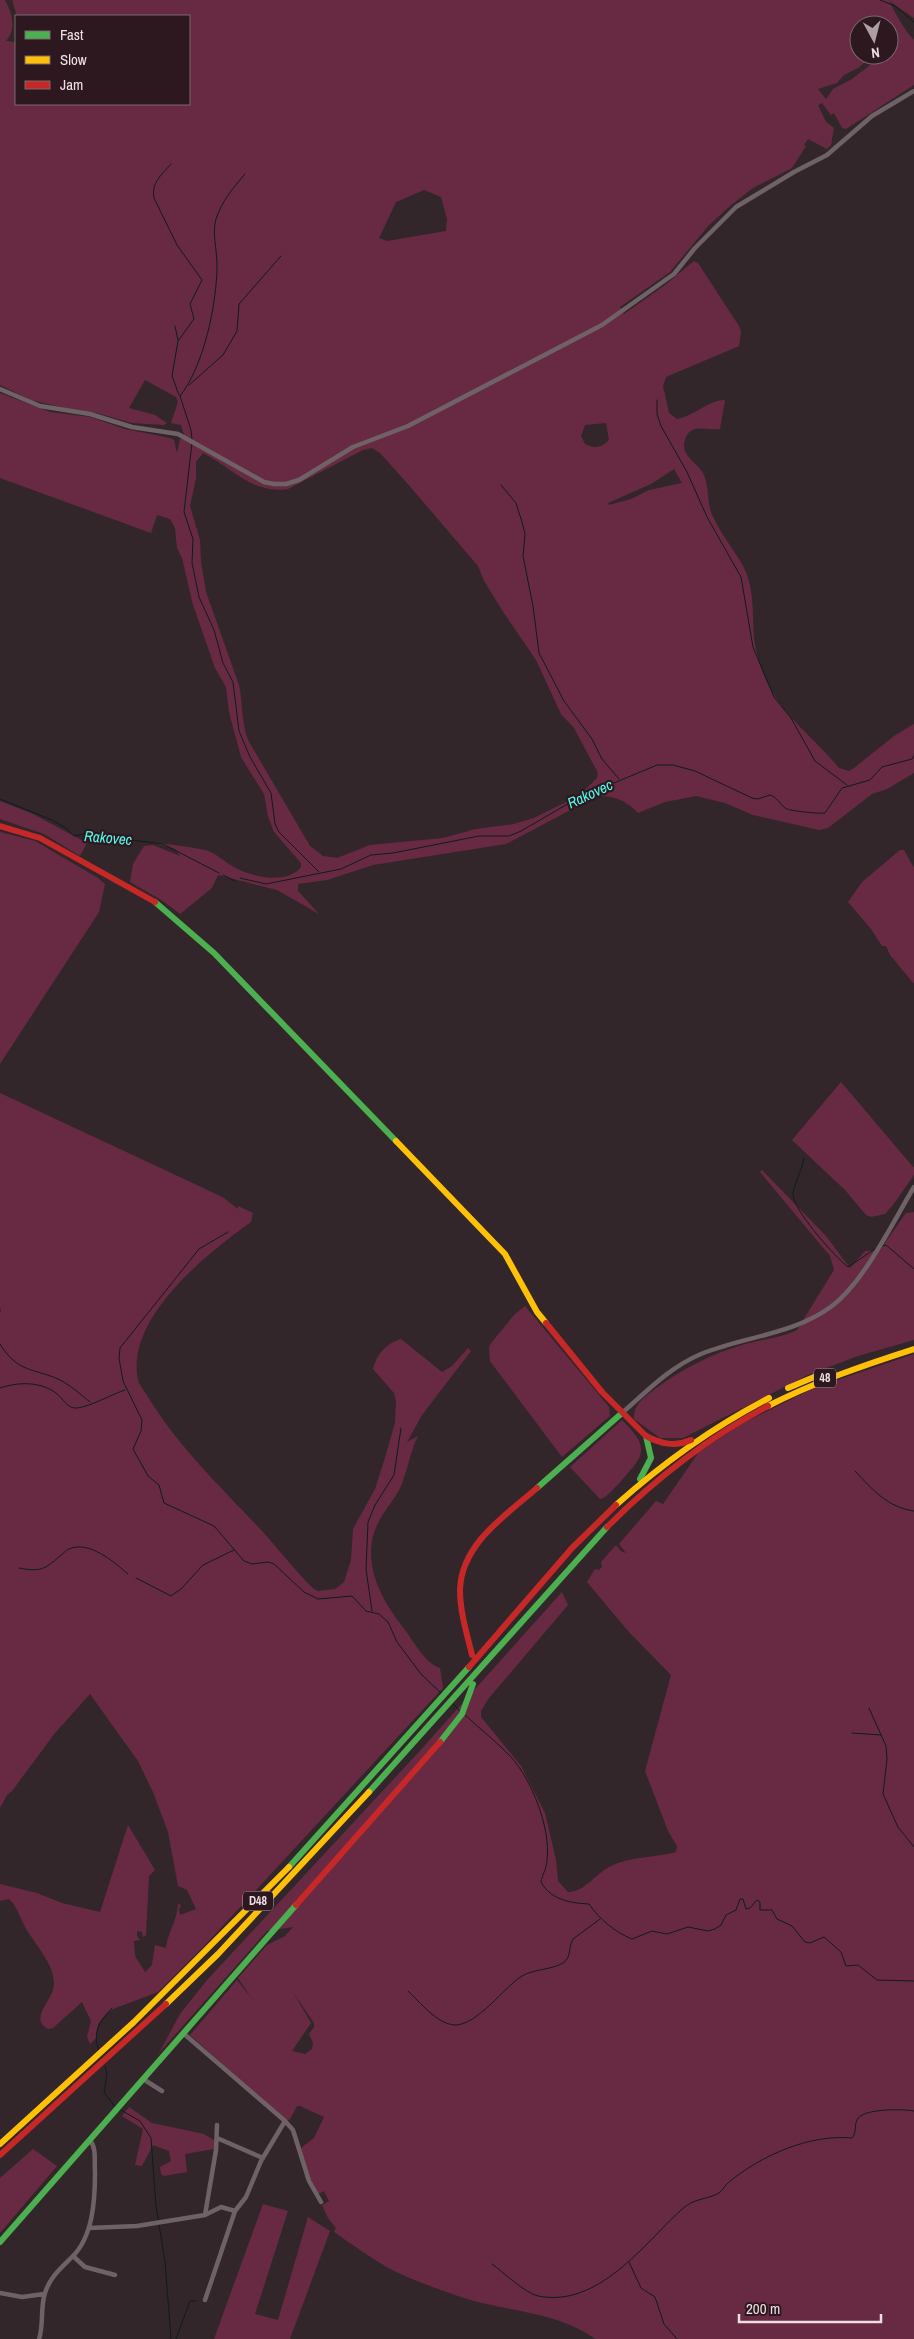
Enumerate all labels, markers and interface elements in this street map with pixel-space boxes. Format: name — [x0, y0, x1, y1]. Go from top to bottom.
legend — [15, 15, 190, 105]
north arrow — [849, 15, 899, 65]
text: Fast — [60, 24, 84, 45]
text: N — [870, 43, 881, 62]
text: Slow — [60, 49, 87, 70]
text: Jam — [60, 74, 83, 95]
water label: Rakovec — [564, 774, 616, 813]
water label: Rakovec — [83, 825, 133, 850]
road number: 48 — [814, 1369, 836, 1388]
road number: D48 — [243, 1892, 273, 1910]
scale bar — [739, 2292, 882, 2324]
text: 200 m — [746, 2298, 780, 2319]

